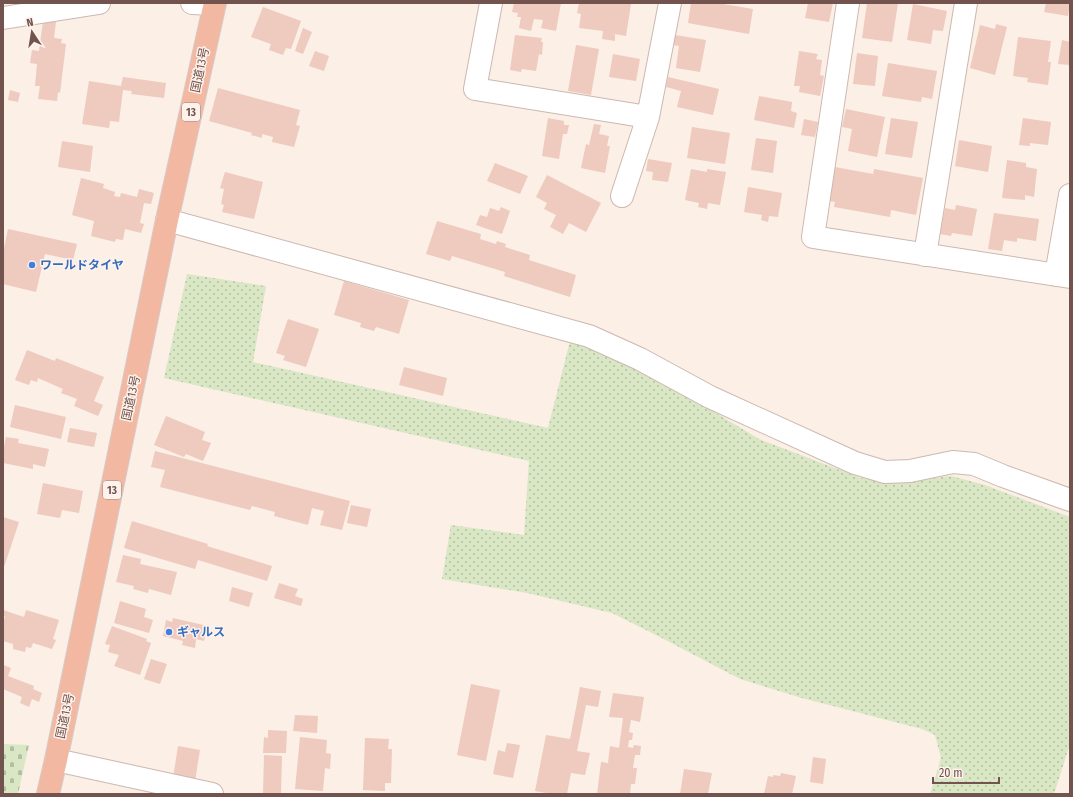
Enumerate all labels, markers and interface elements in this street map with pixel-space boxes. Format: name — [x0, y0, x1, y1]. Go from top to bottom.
north arrow — [12, 12, 52, 52]
text: N — [25, 16, 35, 30]
street label: 国道13号 — [188, 46, 212, 94]
road number: 13 — [182, 103, 200, 121]
place label: ワールドタイヤ — [40, 258, 124, 272]
marker: ワールドタイヤ — [27, 260, 37, 270]
street label: 国道13号 — [119, 374, 143, 422]
road number: 13 — [103, 481, 121, 499]
place label: ギャルス — [177, 625, 225, 639]
marker: ギャルス — [164, 627, 174, 637]
street label: 国道13号 — [53, 692, 77, 740]
scale bar — [933, 759, 999, 785]
text: 20 m — [939, 766, 963, 780]

